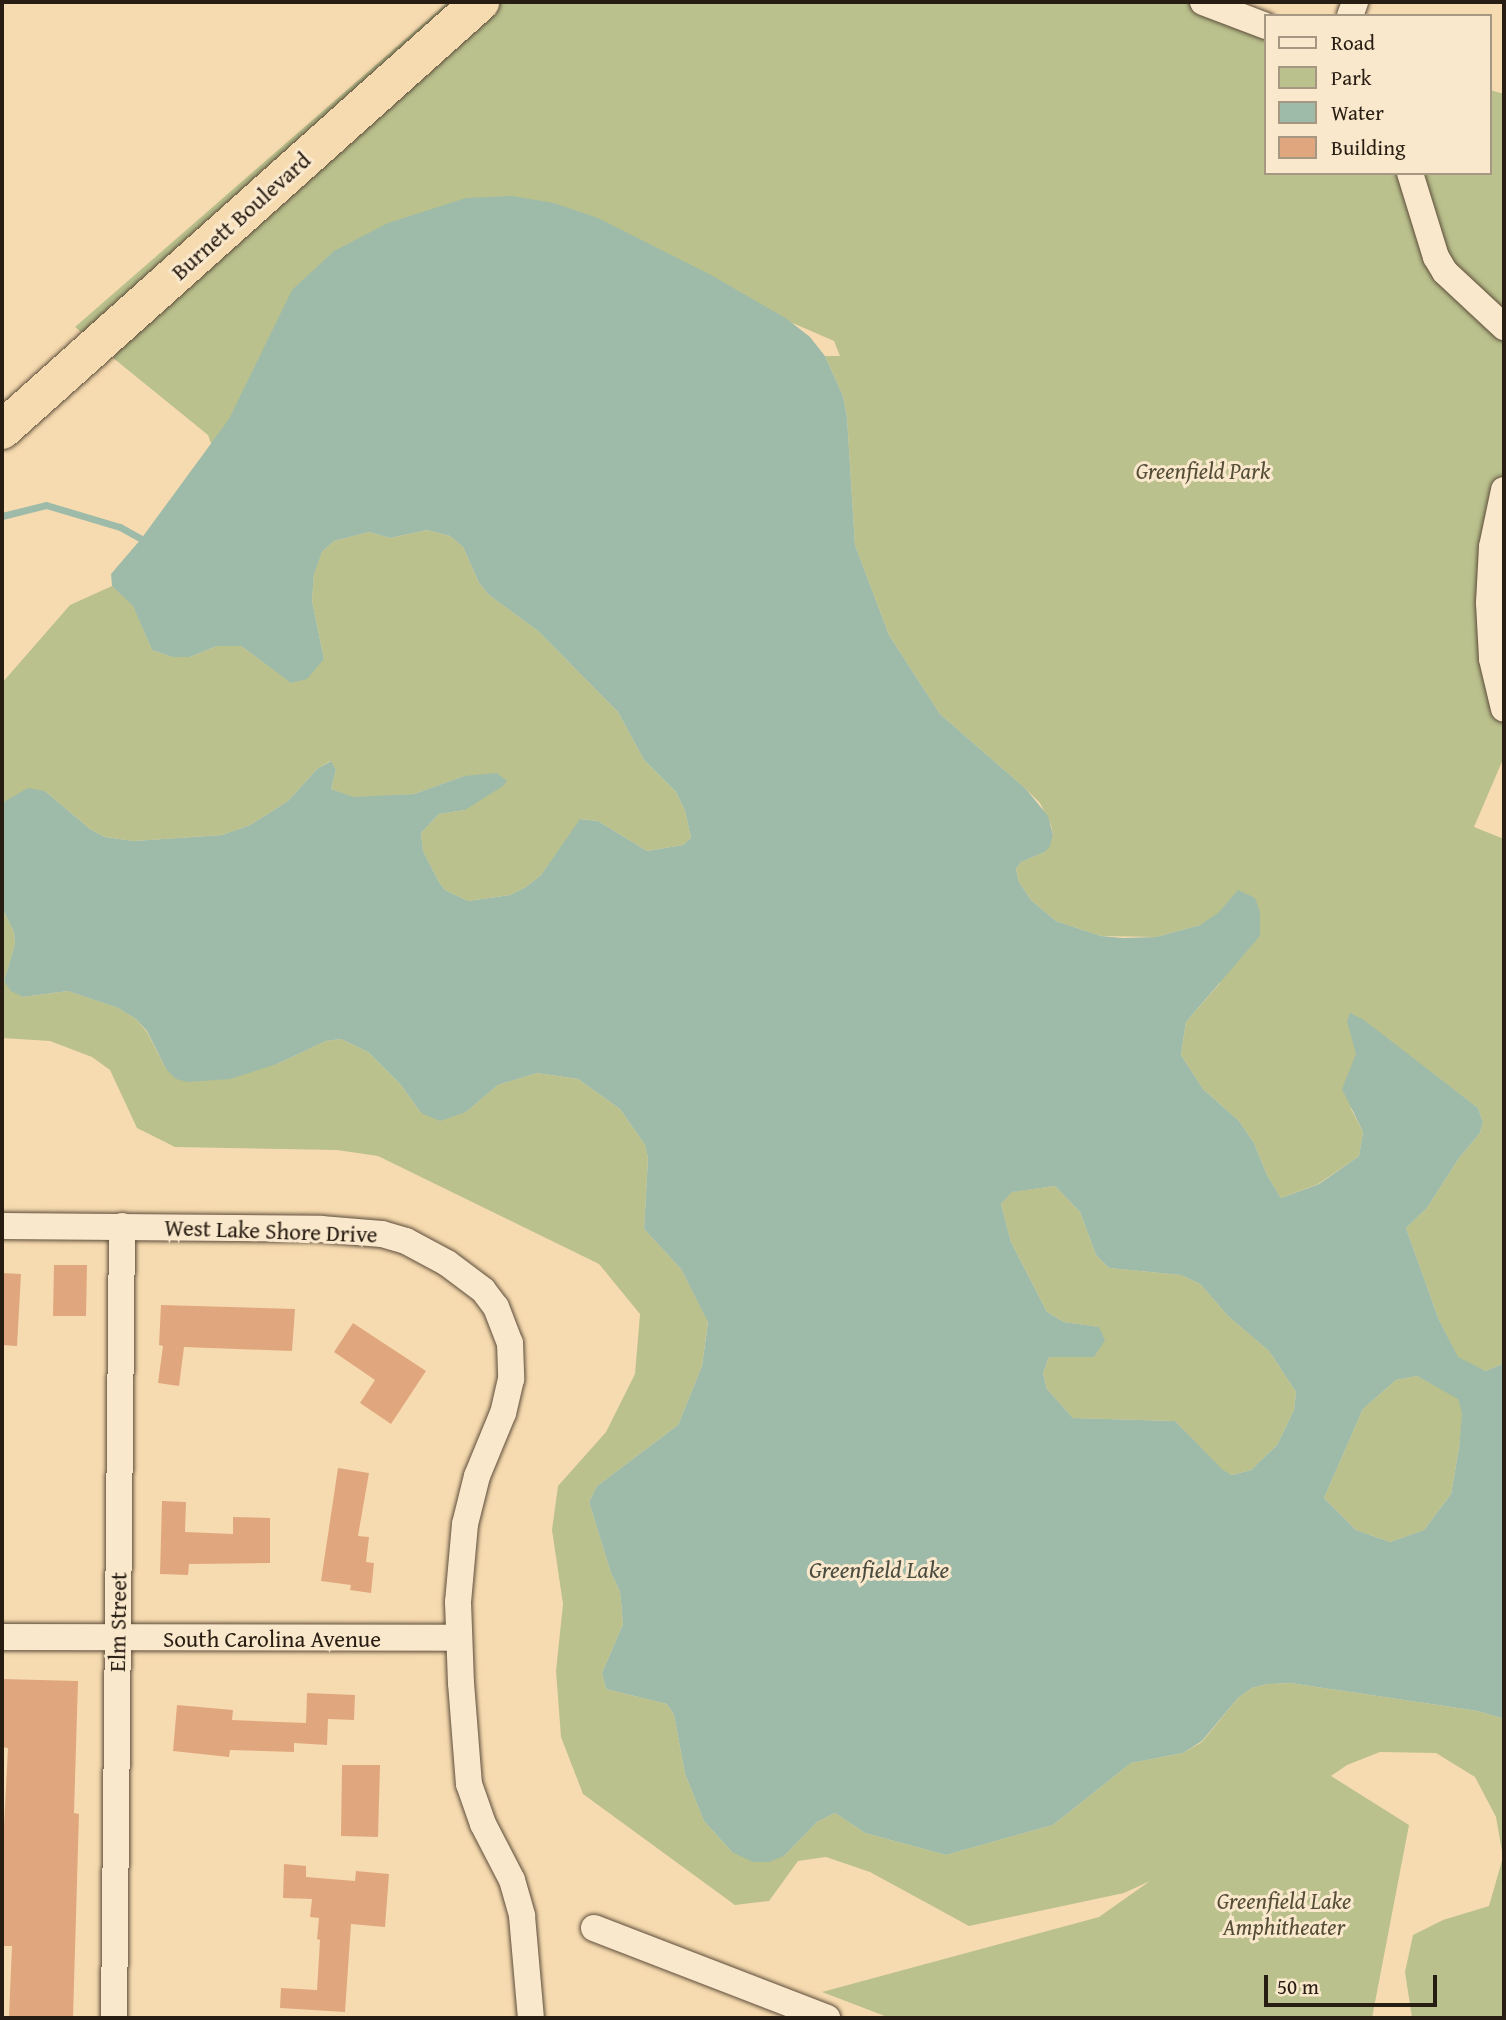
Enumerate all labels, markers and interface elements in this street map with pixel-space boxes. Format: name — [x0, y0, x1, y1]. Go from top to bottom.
legend — [1264, 14, 1492, 175]
text: Road — [1331, 27, 1375, 58]
text: Park — [1331, 62, 1372, 93]
text: Water — [1331, 97, 1384, 128]
text: Building — [1331, 132, 1405, 163]
street label: Burnett Boulevard — [166, 146, 316, 286]
park label: Greenfield Park — [1136, 457, 1270, 485]
street label: West Lake Shore Drive — [164, 1213, 378, 1249]
water label: Greenfield Lake — [809, 1556, 949, 1584]
street label: Elm Street — [103, 1572, 133, 1672]
street label: South Carolina Avenue — [163, 1625, 381, 1653]
park label: Greenfield Lake Amphitheater — [1217, 1887, 1351, 1941]
scale bar — [1268, 1960, 1441, 2004]
text: 50 m — [1277, 1971, 1319, 2002]

